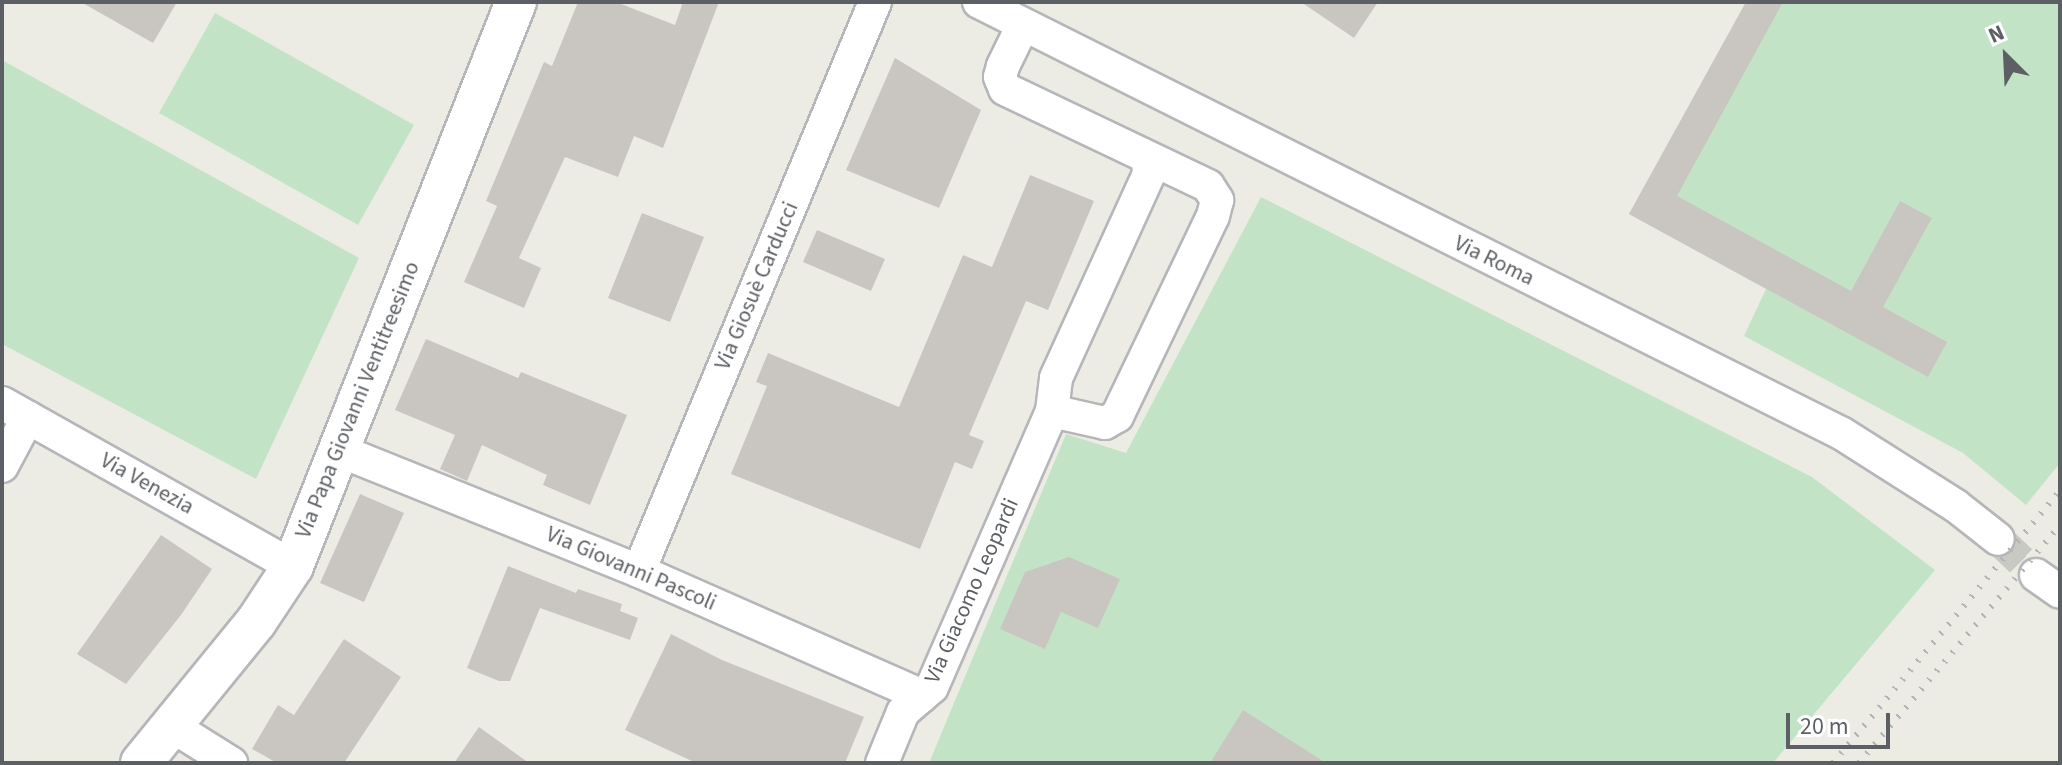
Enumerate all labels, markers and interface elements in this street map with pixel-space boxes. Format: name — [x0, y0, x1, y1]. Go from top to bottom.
north arrow — [1966, 16, 2046, 96]
text: N — [1983, 16, 2009, 52]
street label: Via Giosuè Carducci — [710, 198, 804, 374]
street label: Via Roma — [1450, 230, 1538, 292]
street label: Via Papa Giovanni Ventitreesimo — [290, 258, 426, 542]
street label: Via Venezia — [96, 448, 198, 520]
street label: Via Giacomo Leopardi — [919, 494, 1025, 688]
street label: Via Giovanni Pascoli — [542, 521, 720, 617]
scale bar — [1790, 697, 1894, 747]
text: 20 m — [1800, 709, 1849, 744]

